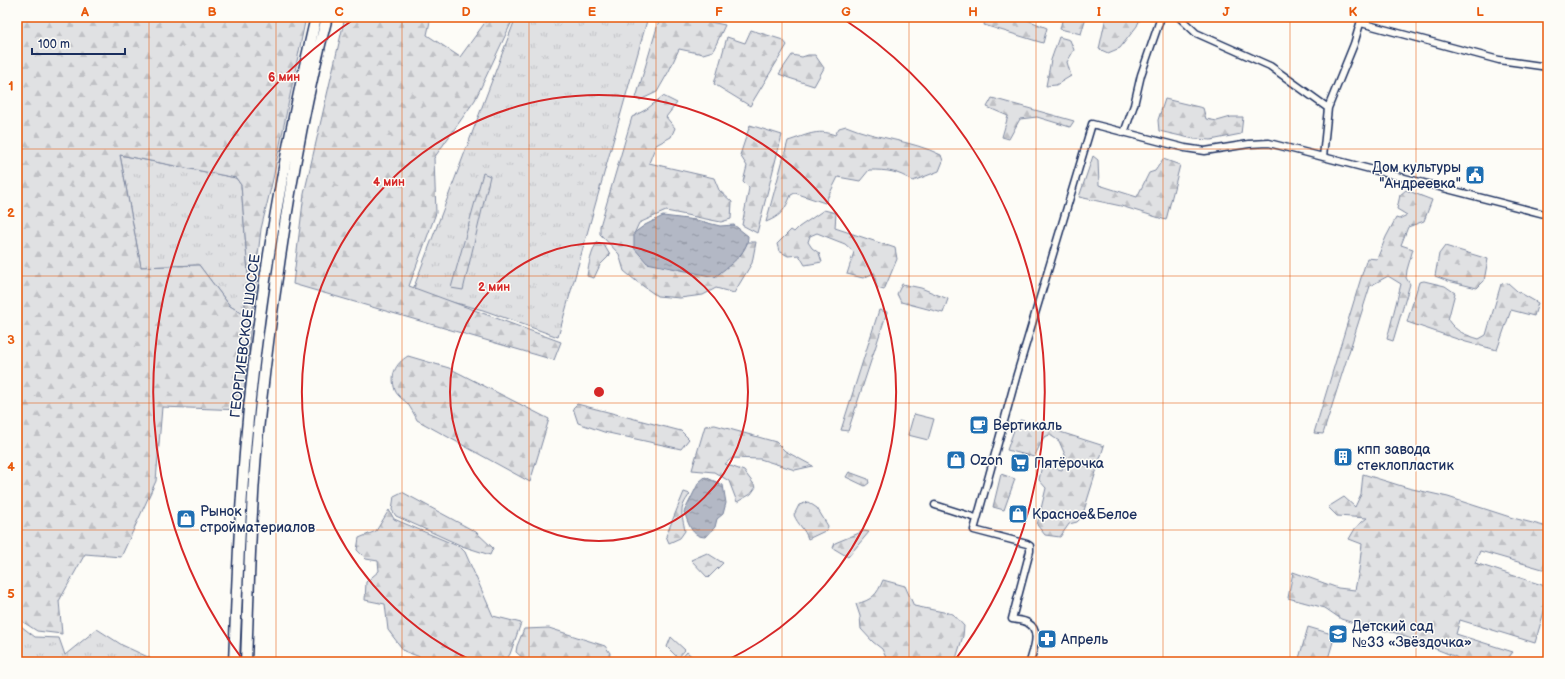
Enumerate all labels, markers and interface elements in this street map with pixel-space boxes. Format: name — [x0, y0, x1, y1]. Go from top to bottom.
text: A — [80, 4, 89, 20]
text: B — [207, 4, 217, 20]
text: C — [334, 4, 344, 20]
text: D — [461, 4, 471, 20]
text: E — [588, 4, 597, 20]
text: F — [715, 4, 723, 20]
text: G — [841, 4, 851, 20]
text: H — [968, 4, 978, 20]
text: I — [1097, 4, 1101, 20]
text: J — [1222, 4, 1230, 20]
text: K — [1349, 4, 1358, 20]
text: L — [1476, 4, 1484, 20]
scale bar — [32, 30, 125, 56]
text: 100 m — [38, 37, 70, 52]
text: 6 мин — [268, 70, 300, 85]
text: 1 — [8, 78, 14, 94]
place label: Дом культуры "Андреевка" — [1372, 159, 1461, 192]
public building icon: Дом культуры "Андреевка" — [1464, 164, 1486, 186]
text: 4 мин — [373, 175, 405, 190]
text: 2 — [7, 205, 15, 221]
street label: ГЕОРГИЕВСКОЕ ШОССЕ — [227, 253, 263, 419]
text: 2 мин — [478, 280, 510, 295]
text: 3 — [7, 332, 15, 348]
centre of rings — [592, 385, 606, 399]
cafe icon: Вертикаль — [968, 414, 990, 436]
place label: Вертикаль — [993, 417, 1062, 434]
place label: кпп завода стеклопластик — [1357, 441, 1454, 474]
building icon: кпп завода стеклопластик — [1332, 446, 1354, 468]
shop icon: Ozon — [945, 449, 967, 471]
place label: Ozon — [970, 452, 1003, 469]
supermarket icon: Пятёрочка — [1009, 452, 1031, 474]
place label: Пятёрочка — [1034, 455, 1105, 472]
text: 4 — [7, 459, 15, 475]
place label: Рынок стройматериалов — [200, 503, 316, 536]
shop icon: Красное&Белое — [1007, 503, 1029, 525]
place label: Красное&Белое — [1032, 506, 1137, 523]
shop icon: Рынок стройматериалов — [175, 508, 197, 530]
text: 5 — [7, 586, 15, 602]
place label: Детский сад №33 «Звёздочка» — [1352, 618, 1472, 651]
school or university icon: Детский сад №33 «Звёздочка» — [1327, 623, 1349, 645]
pharmacy icon: Апрель — [1036, 628, 1058, 650]
place label: Апрель — [1060, 631, 1108, 648]

